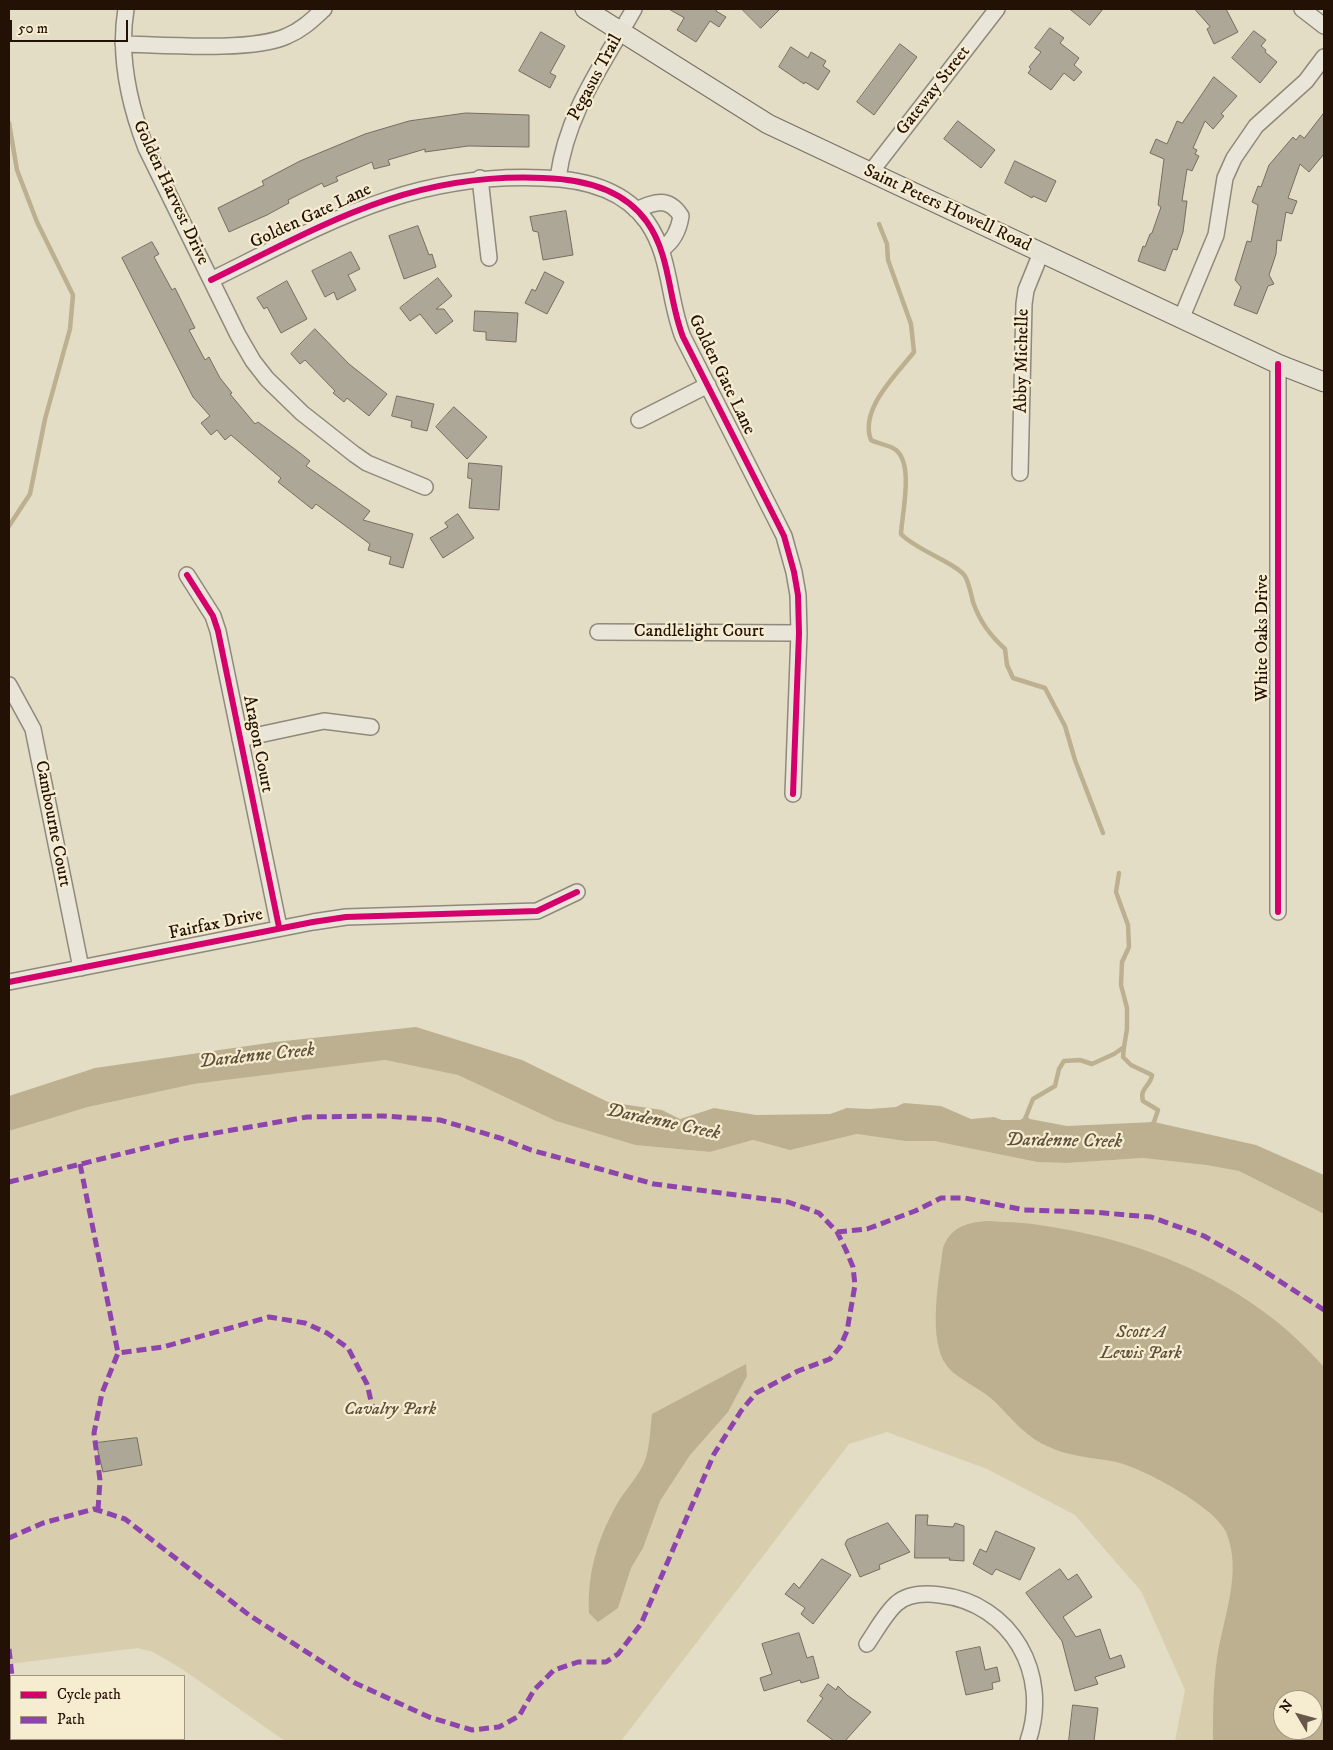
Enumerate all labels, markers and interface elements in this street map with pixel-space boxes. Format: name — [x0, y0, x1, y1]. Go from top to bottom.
scale bar — [12, 10, 130, 42]
text: 50 m — [18, 19, 48, 38]
street label: Pegasus Trail — [564, 31, 628, 125]
street label: Gateway Street — [892, 42, 976, 140]
street label: Golden Harvest Drive — [127, 117, 213, 269]
street label: Saint Peters Howell Road — [860, 161, 1034, 257]
street label: Golden Gate Lane — [247, 180, 375, 254]
street label: Abby Michelle — [1011, 309, 1035, 413]
street label: Golden Gate Lane — [683, 311, 759, 439]
street label: White Oaks Drive — [1252, 574, 1274, 702]
street label: Candlelight Court — [634, 621, 764, 643]
street label: Aragon Court — [237, 694, 277, 794]
street label: Cambourne Court — [29, 759, 75, 889]
street label: Fairfax Drive — [167, 904, 265, 946]
water label: Dardenne Creek — [198, 1040, 316, 1074]
water label: Dardenne Creek — [604, 1100, 722, 1146]
water label: Dardenne Creek — [1006, 1130, 1122, 1154]
park label: Scott A Lewis Park — [1100, 1322, 1182, 1365]
park label: Cavalry Park — [344, 1399, 436, 1421]
legend — [10, 1675, 185, 1740]
text: Cycle path — [57, 1685, 121, 1704]
north arrow — [1273, 1690, 1323, 1740]
text: N — [1276, 1697, 1297, 1717]
text: Path — [57, 1710, 85, 1729]

